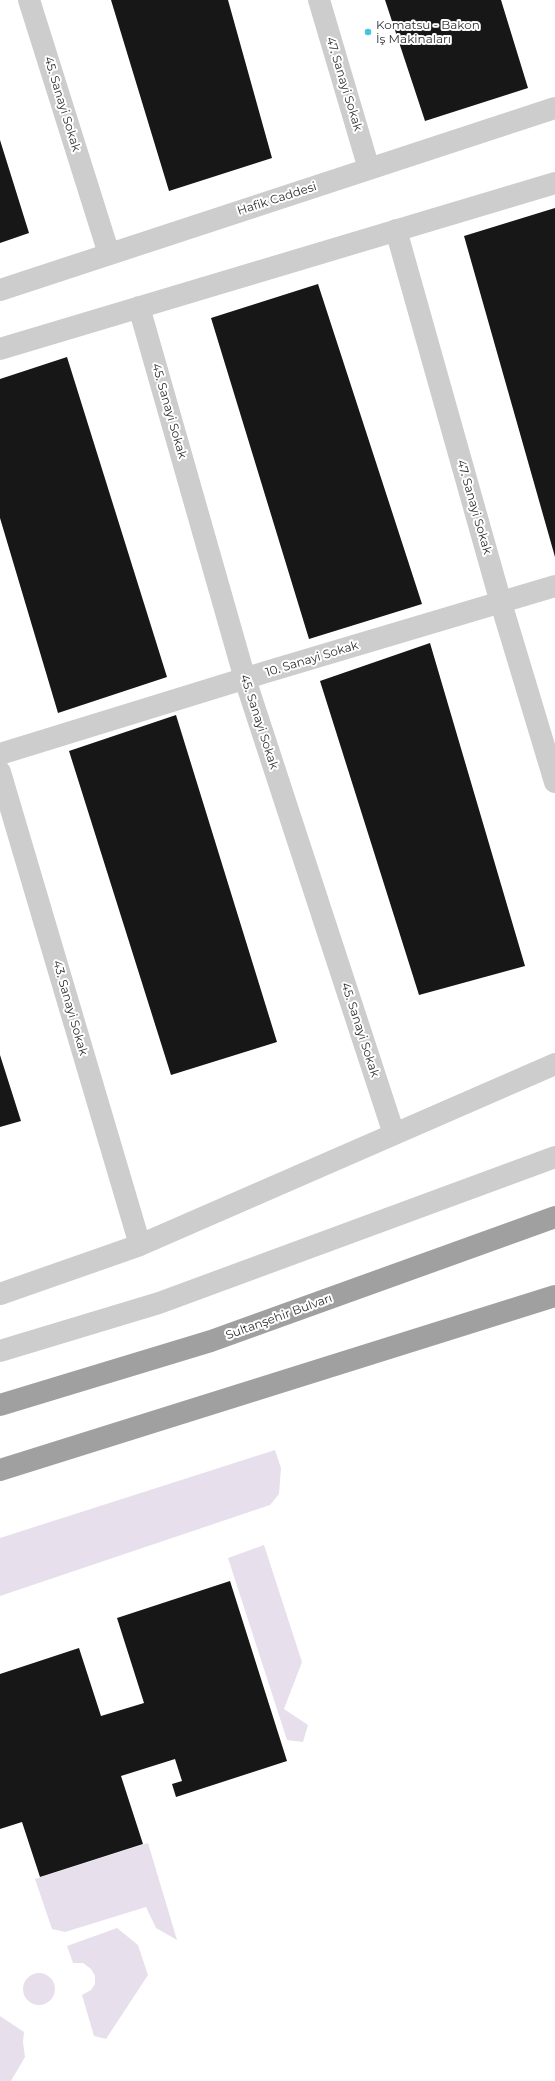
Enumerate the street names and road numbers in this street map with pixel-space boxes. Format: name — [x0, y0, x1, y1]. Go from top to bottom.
street label: 47. Sanayi Sokak — [323, 35, 365, 133]
street label: 45. Sanayi Sokak — [41, 55, 83, 153]
street label: Hafik Caddesi — [236, 179, 318, 219]
street label: 45. Sanayi Sokak — [148, 361, 190, 461]
street label: 47. Sanayi Sokak — [454, 458, 494, 556]
street label: 10. Sanayi Sokak — [264, 638, 360, 680]
street label: 45. Sanayi Sokak — [237, 673, 281, 771]
street label: 43. Sanayi Sokak — [49, 959, 91, 1057]
street label: 45. Sanayi Sokak — [338, 981, 382, 1079]
street label: Sultanşehir Bulvarı — [224, 1291, 334, 1343]

